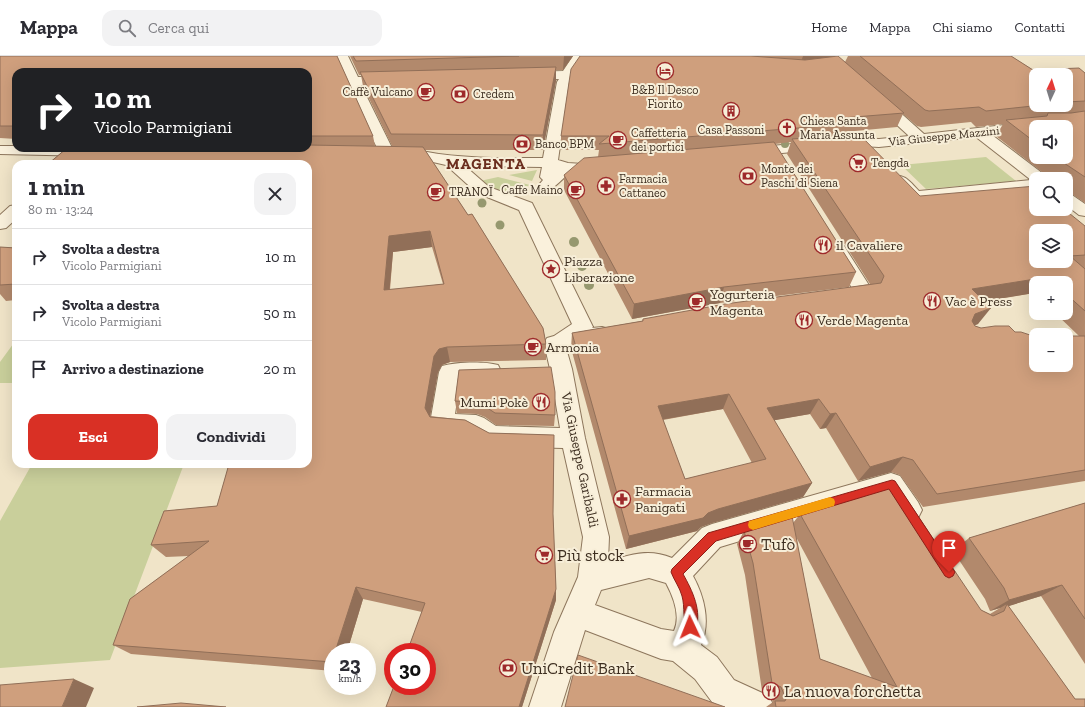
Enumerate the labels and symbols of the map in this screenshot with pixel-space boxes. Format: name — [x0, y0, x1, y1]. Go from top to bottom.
hotel icon: B&B Il Desco Fiorito — [655, 61, 675, 81]
north arrow — [1029, 68, 1073, 112]
cafe icon: Caffè Vulcano — [416, 82, 436, 102]
place label: B&B Il Desco Fiorito — [632, 83, 698, 111]
bank icon: Credem — [450, 84, 470, 104]
place label: Caffè Vulcano — [343, 85, 413, 99]
place label: Credem — [473, 87, 515, 101]
building icon: Casa Passoni — [721, 101, 741, 121]
place label: Chiesa Santa Maria Assunta — [800, 114, 875, 142]
church icon: Chiesa Santa Maria Assunta — [777, 118, 797, 138]
place label: Casa Passoni — [698, 123, 765, 137]
street label: Via Giuseppe Mazzini — [887, 123, 1001, 149]
place label: Caffetteria dei portici — [631, 126, 686, 154]
cafe icon: Caffetteria dei portici — [608, 130, 628, 150]
bank icon: Banco BPM — [512, 134, 532, 154]
place label: Banco BPM — [535, 137, 594, 151]
supermarket icon: Tengda — [848, 153, 868, 173]
district label: MAGENTA — [446, 155, 526, 173]
place label: Tengda — [871, 156, 909, 170]
place label: Monte dei Paschi di Siena — [761, 162, 838, 190]
bank icon: Monte dei Paschi di Siena — [738, 166, 758, 186]
place label: Farmacia Cattaneo — [619, 172, 667, 200]
pharmacy icon: Farmacia Cattaneo — [596, 176, 616, 196]
cafe icon: Caffe Maino — [566, 180, 586, 200]
cafe icon: TRANOÏ — [426, 182, 446, 202]
place label: Caffe Maino — [501, 183, 563, 197]
place label: TRANOÏ — [449, 185, 493, 199]
restaurant icon: il Cavaliere — [813, 235, 833, 255]
place label: il Cavaliere — [836, 237, 903, 254]
place label: Piazza Liberazione — [564, 253, 635, 286]
place icon: Piazza Liberazione — [541, 259, 561, 279]
place label: Yogurteria Magenta — [709, 286, 775, 319]
restaurant icon: Vac è Press — [922, 291, 942, 311]
cafe icon: Yogurteria Magenta — [687, 292, 707, 312]
place label: Vac è Press — [944, 293, 1012, 310]
restaurant icon: Verde Magenta — [794, 310, 814, 330]
place label: Verde Magenta — [816, 312, 908, 329]
cafe icon: Armonia — [523, 337, 543, 357]
place label: Armonia — [546, 339, 599, 356]
street label: Via Giuseppe Garibaldi — [557, 390, 603, 529]
restaurant icon: Mumi Pokè — [531, 392, 551, 412]
place label: Mumi Pokè — [460, 394, 528, 411]
place label: Farmacia Panigati — [635, 483, 692, 516]
pharmacy icon: Farmacia Panigati — [612, 489, 632, 509]
pin — [932, 531, 966, 572]
cafe icon: Tufò — [738, 534, 758, 554]
place label: Tufò — [761, 534, 795, 554]
supermarket icon: Più stock — [534, 545, 554, 565]
place label: Più stock — [557, 545, 624, 565]
position arrow — [669, 606, 711, 648]
speed limit sign: 30 — [384, 643, 436, 695]
bank icon: UniCredit Bank — [498, 658, 518, 678]
place label: UniCredit Bank — [521, 658, 635, 678]
restaurant icon: La nuova forchetta — [761, 681, 781, 701]
place label: La nuova forchetta — [784, 681, 921, 701]

